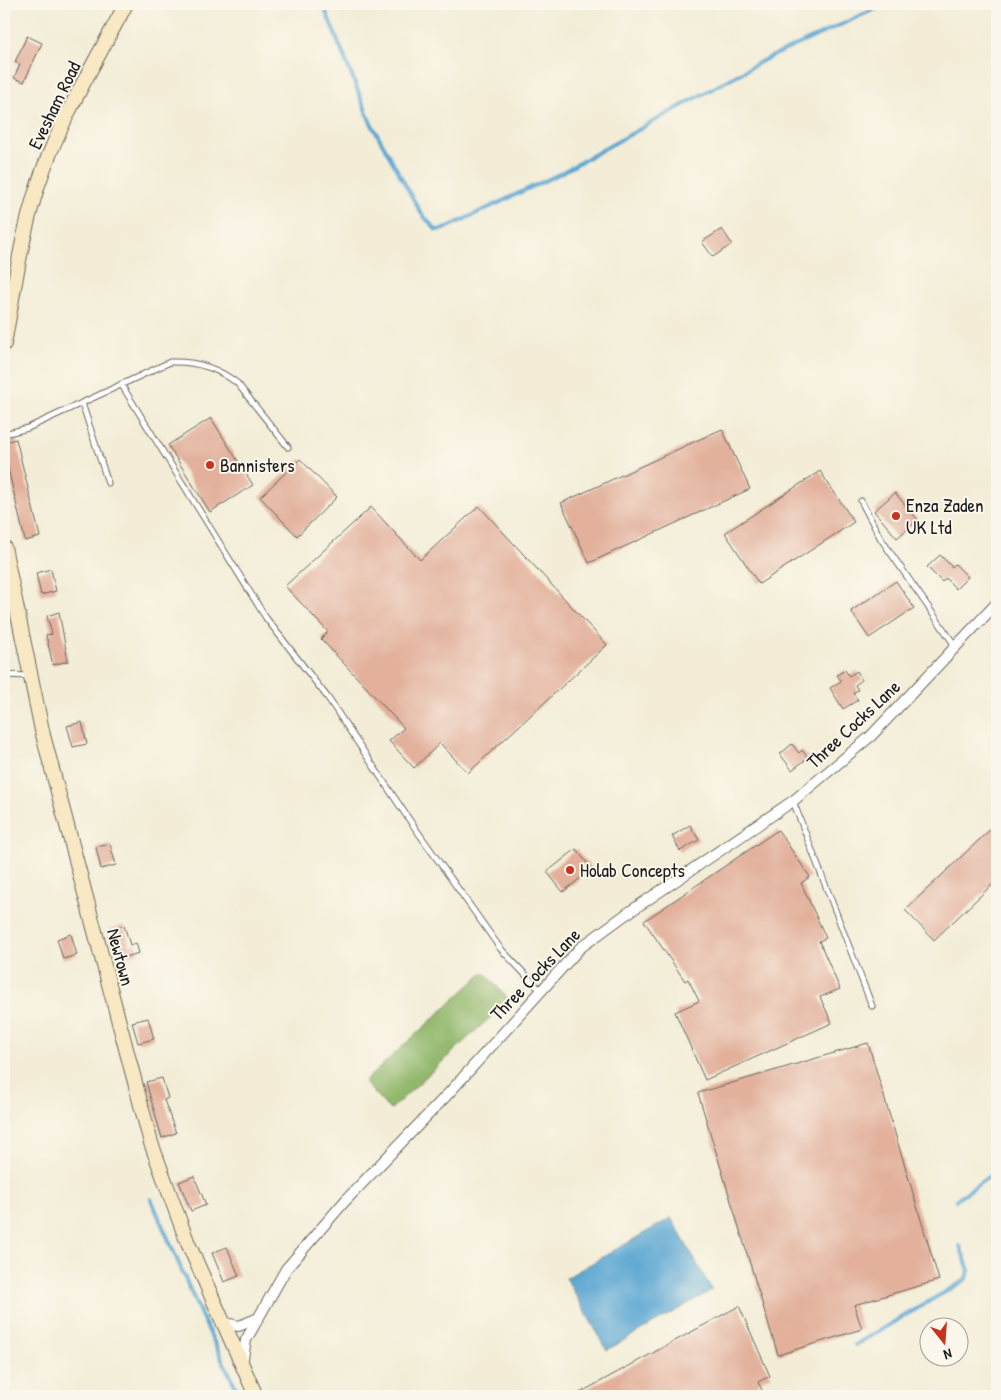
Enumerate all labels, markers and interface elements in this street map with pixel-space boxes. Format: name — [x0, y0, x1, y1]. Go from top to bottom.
street label: Evesham Road — [22, 56, 87, 153]
place label: Bannisters — [220, 452, 295, 478]
marker: Bannisters — [204, 459, 216, 471]
place label: Enza Zaden UK Ltd — [906, 492, 984, 540]
marker: Enza Zaden UK Ltd — [890, 510, 902, 522]
street label: Three Cocks Lane — [800, 673, 906, 774]
place label: Holab Concepts — [580, 857, 685, 883]
marker: Holab Concepts — [564, 864, 576, 876]
street label: Three Cocks Lane — [484, 922, 586, 1026]
street label: Newtown — [101, 926, 141, 988]
north arrow — [918, 1318, 968, 1368]
text: N — [941, 1345, 954, 1365]

